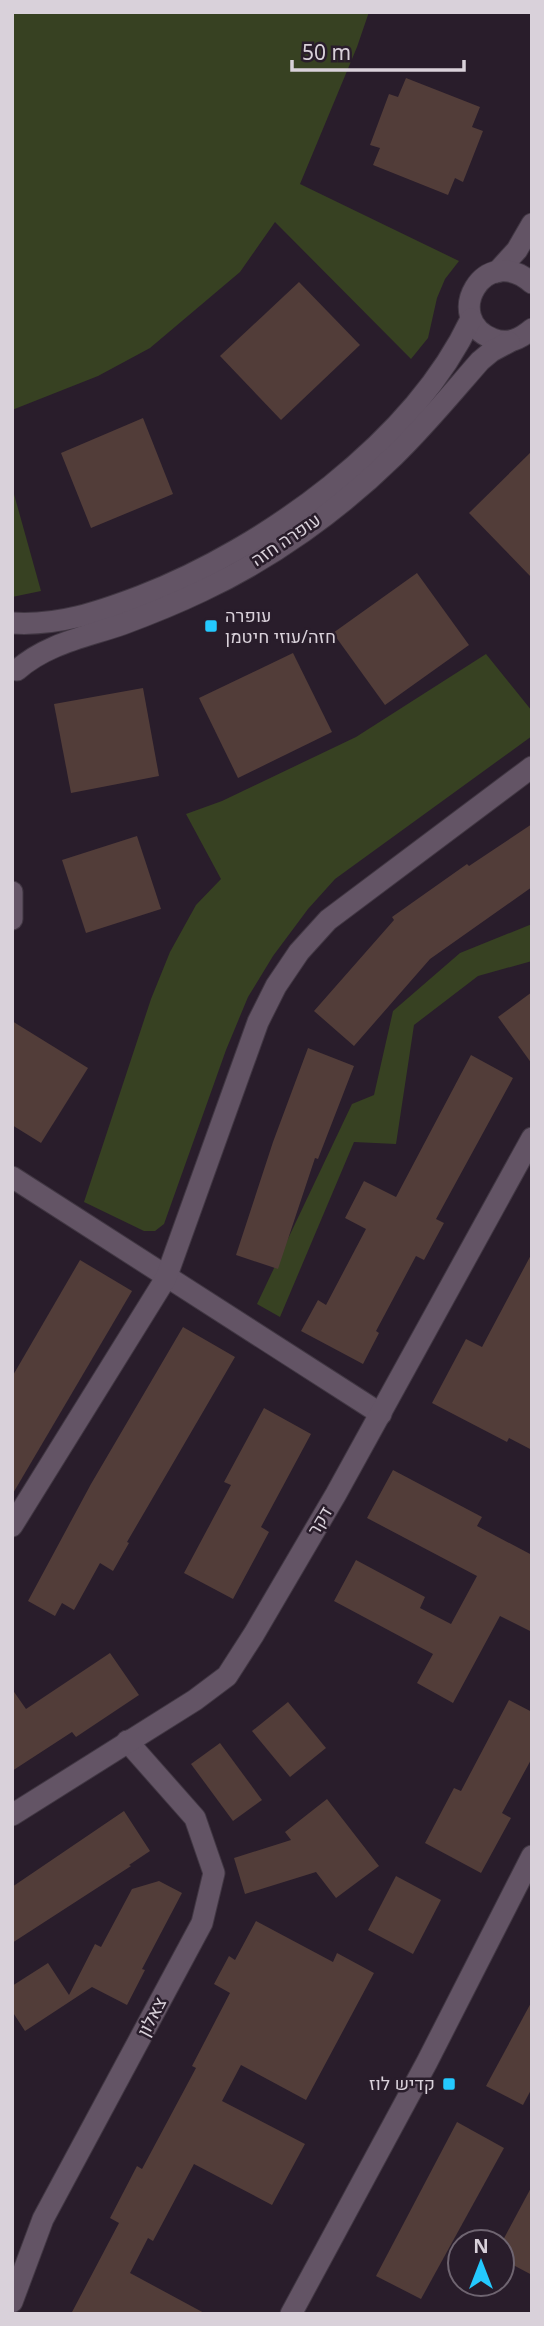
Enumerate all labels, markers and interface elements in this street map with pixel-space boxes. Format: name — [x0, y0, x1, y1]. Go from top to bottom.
scale bar — [292, 28, 463, 72]
text: 50 m — [302, 38, 351, 66]
street label: עופרה חזה — [246, 507, 325, 571]
place label: עופרה חזה/עוזי חיטמן — [225, 603, 336, 648]
marker: עופרה חזה/עוזי חיטמן — [203, 618, 219, 634]
street label: דקר — [301, 1502, 337, 1539]
street label: צאלון — [131, 1993, 171, 2040]
place label: קדיש לוז — [369, 2071, 435, 2095]
marker: קדיש לוז — [441, 2076, 457, 2092]
north arrow — [446, 2228, 516, 2298]
text: N — [473, 2233, 489, 2259]

